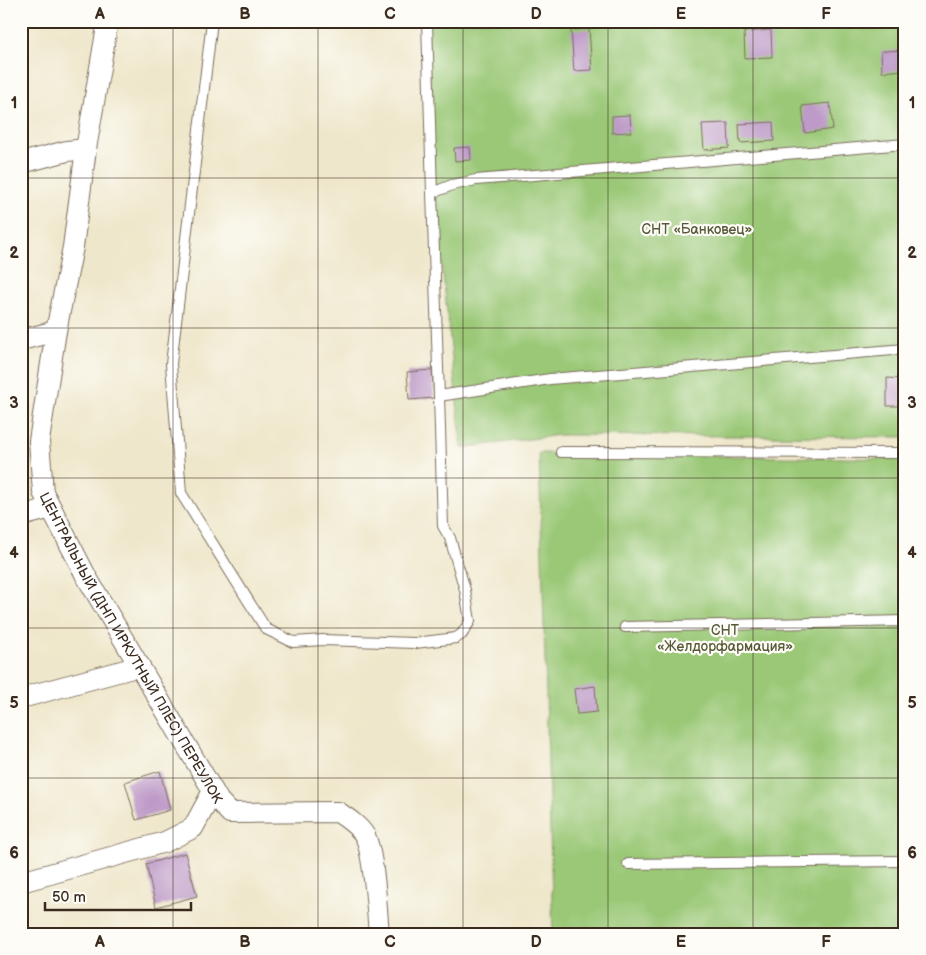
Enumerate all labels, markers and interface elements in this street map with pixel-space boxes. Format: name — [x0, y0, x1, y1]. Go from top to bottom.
text: A — [94, 5, 105, 24]
text: B — [239, 5, 251, 24]
text: C — [384, 5, 396, 24]
text: D — [530, 5, 542, 24]
text: E — [676, 5, 686, 24]
text: F — [821, 5, 831, 24]
text: 1 — [11, 94, 17, 113]
text: 1 — [909, 94, 915, 113]
park label: СНТ «Банковец» — [642, 221, 753, 238]
text: 2 — [9, 244, 19, 263]
text: 2 — [907, 244, 917, 263]
text: 3 — [9, 394, 19, 413]
text: 3 — [907, 394, 917, 413]
street label: ЦЕНТРАЛЬНЫЙ (ДНП ИРКУТНЫЙ ПЛЕС) ПЕРЕУЛОК — [36, 489, 227, 807]
text: 4 — [9, 544, 19, 563]
text: 4 — [907, 544, 917, 563]
park label: СНТ «Желдорфармация» — [657, 622, 793, 655]
text: 5 — [9, 694, 19, 713]
text: 5 — [907, 694, 917, 713]
text: 6 — [9, 844, 19, 863]
text: 6 — [907, 844, 917, 863]
scale bar — [45, 880, 191, 912]
text: 50 m — [52, 888, 86, 907]
text: A — [94, 933, 105, 952]
text: B — [239, 933, 251, 952]
text: C — [384, 933, 396, 952]
text: D — [530, 933, 542, 952]
text: E — [676, 933, 686, 952]
text: F — [821, 933, 831, 952]

